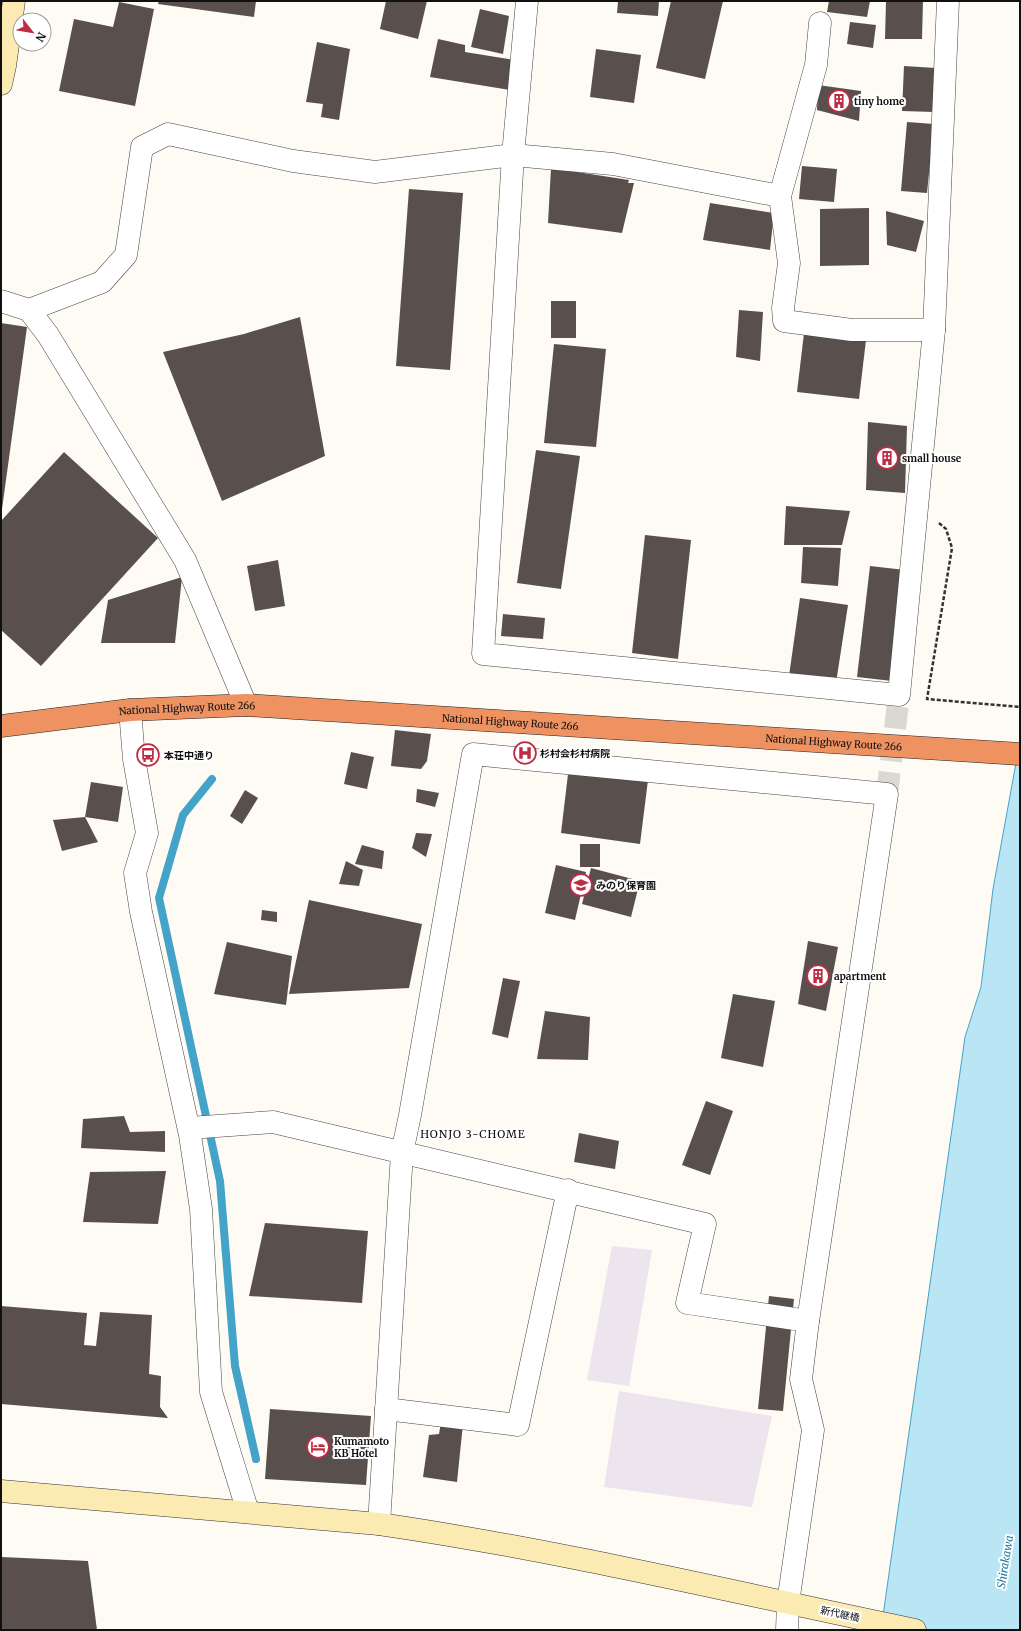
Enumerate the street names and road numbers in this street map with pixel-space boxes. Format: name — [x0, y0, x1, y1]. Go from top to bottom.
street label: National Highway Route 266 — [118, 698, 256, 718]
street label: National Highway Route 266 — [442, 711, 579, 733]
street label: National Highway Route 266 — [765, 731, 902, 753]
street label: 新代継橋 — [819, 1603, 861, 1625]

